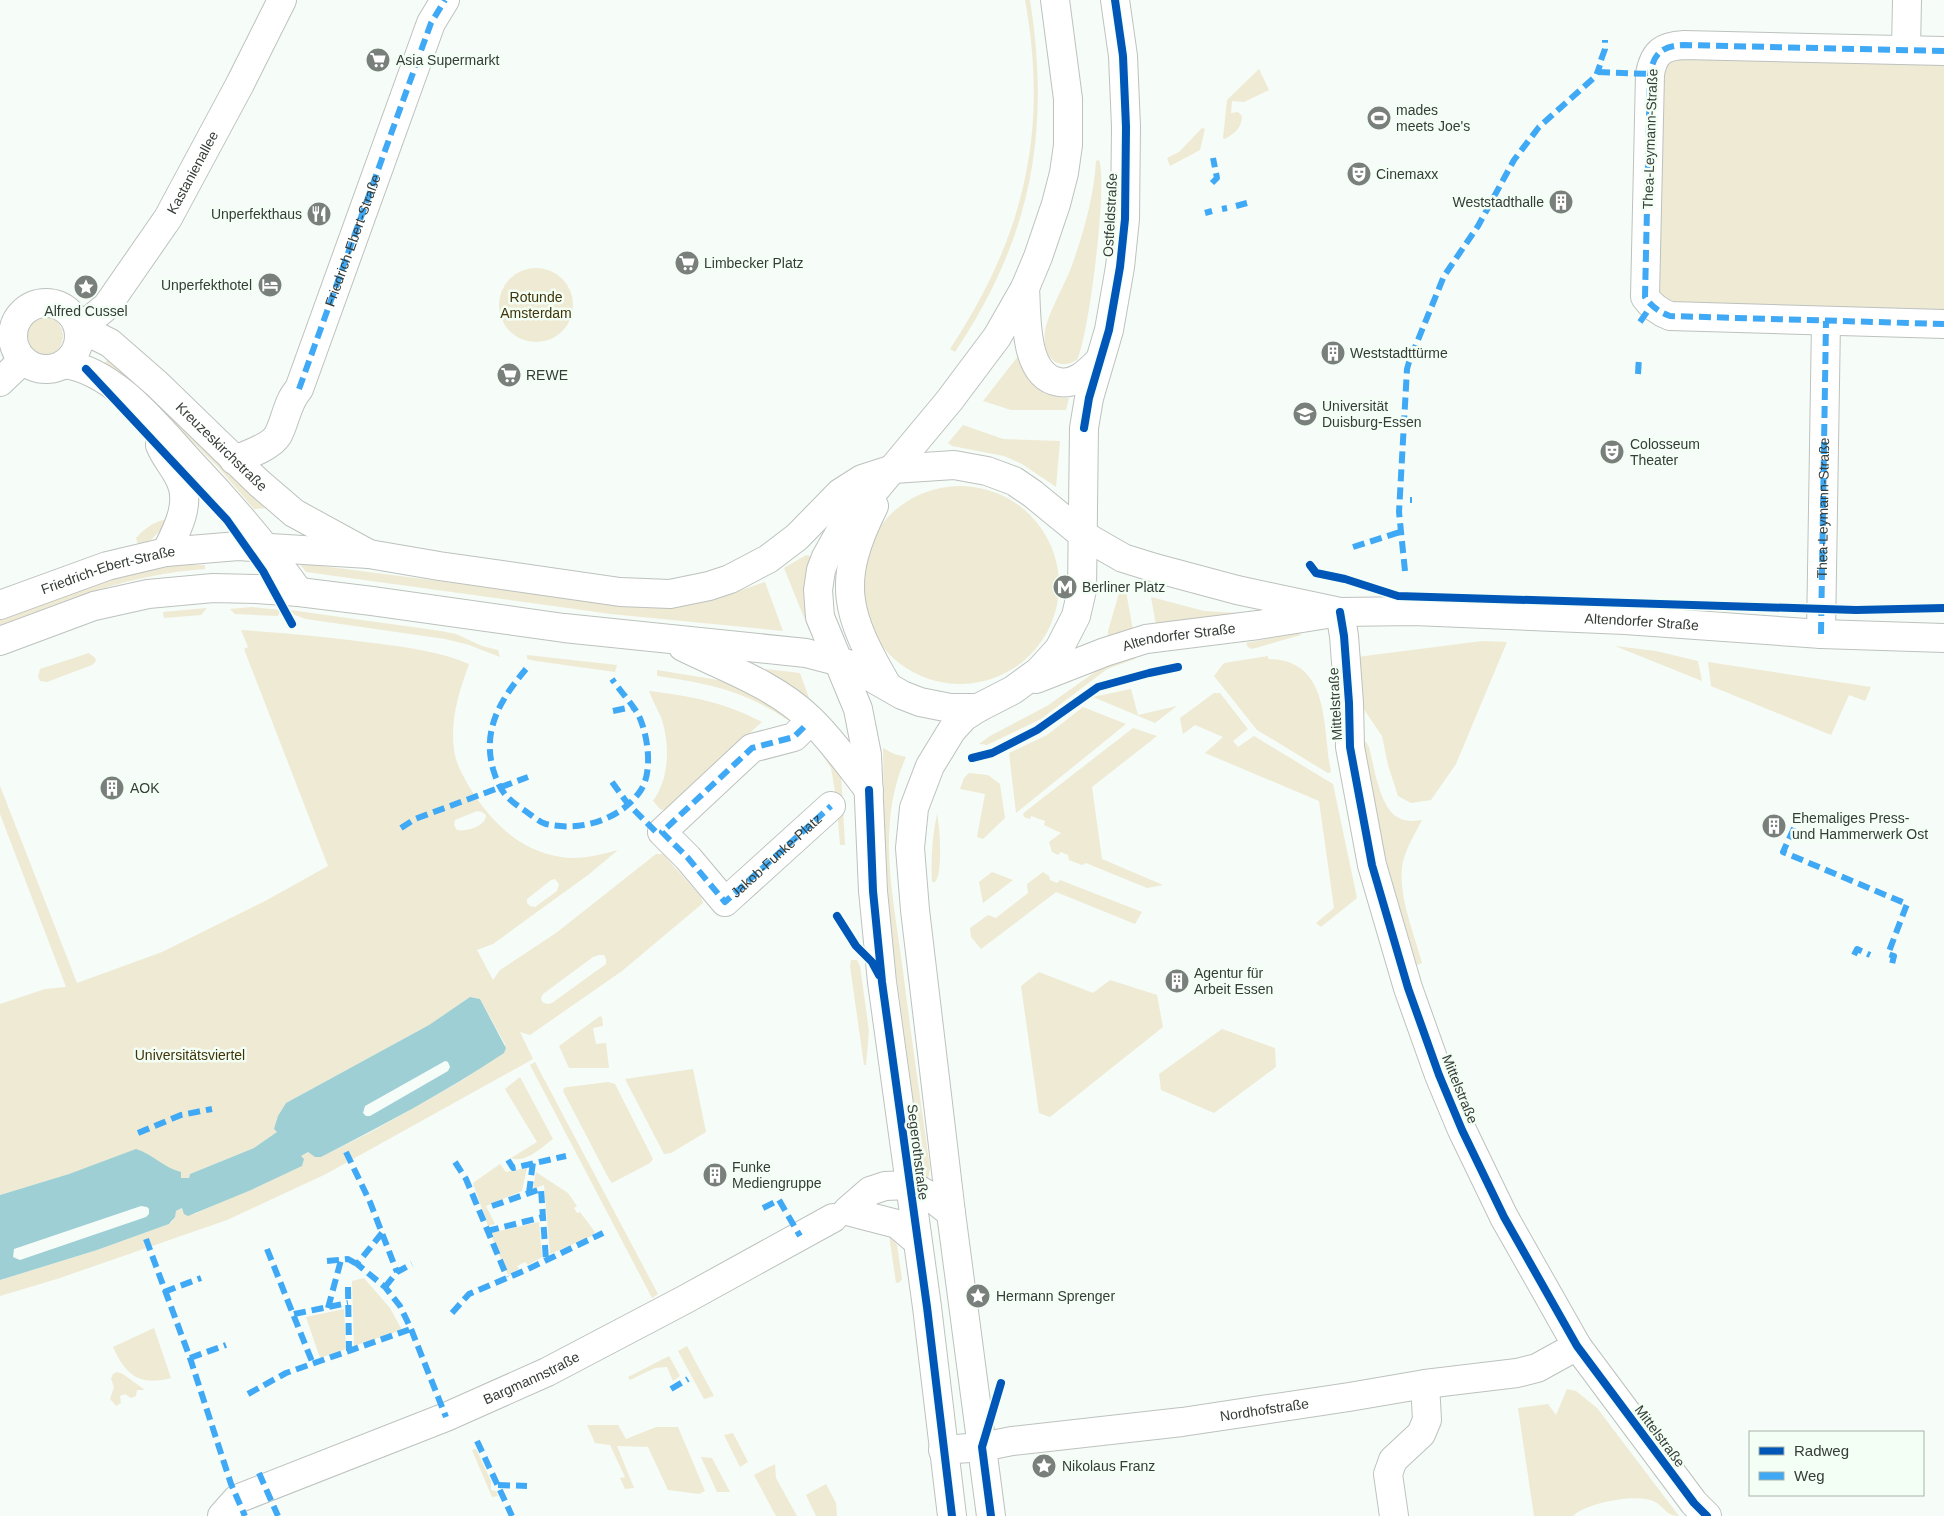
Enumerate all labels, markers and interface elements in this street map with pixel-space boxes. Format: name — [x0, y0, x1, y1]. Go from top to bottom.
supermarket icon: Asia Supermarkt — [365, 47, 391, 73]
place label: Asia Supermarkt — [396, 52, 500, 68]
street label: Thea-Leymann-Straße — [1640, 68, 1660, 210]
place label: mades meets Joe's — [1396, 102, 1470, 134]
sports icon: mades meets Joe's — [1366, 105, 1392, 131]
street label: Kastanienallee — [164, 128, 221, 217]
theatre icon: Cinemaxx — [1346, 161, 1372, 187]
place label: Cinemaxx — [1376, 166, 1438, 182]
street label: Friedrich-Ebert-Straße — [321, 172, 384, 309]
street label: Ostfeldstraße — [1100, 172, 1120, 257]
building icon: Weststadthalle — [1548, 189, 1574, 215]
place label: Weststadthalle — [1452, 194, 1544, 210]
restaurant icon: Unperfekthaus — [306, 201, 332, 227]
place label: Unperfekthaus — [211, 206, 302, 222]
supermarket icon: Limbecker Platz — [674, 250, 700, 276]
place label: Limbecker Platz — [704, 255, 804, 271]
hotel icon: Unperfekthotel — [257, 272, 283, 298]
place icon: Alfred Cussel — [73, 274, 99, 300]
place label: Unperfekthotel — [161, 277, 252, 293]
park label: Rotunde Amsterdam — [500, 289, 572, 321]
place label: Alfred Cussel — [44, 303, 128, 319]
building icon: Weststadttürme — [1320, 340, 1346, 366]
place label: Weststadttürme — [1350, 345, 1448, 361]
supermarket icon: REWE — [496, 362, 522, 388]
place label: REWE — [526, 367, 568, 383]
place label: Universität Duisburg-Essen — [1322, 398, 1422, 430]
street label: Kreuzeskirchstraße — [173, 399, 270, 494]
school or university icon: Universität Duisburg-Essen — [1292, 401, 1318, 427]
place label: Colosseum Theater — [1630, 436, 1700, 468]
street label: Thea-Leymann-Straße — [1814, 437, 1832, 579]
theatre icon: Colosseum Theater — [1599, 439, 1625, 465]
street label: Friedrich-Ebert-Straße — [39, 543, 176, 597]
metro station icon: Berliner Platz — [1052, 574, 1078, 600]
place label: Berliner Platz — [1082, 579, 1165, 595]
street label: Altendorfer Straße — [1584, 610, 1700, 633]
street label: Altendorfer Straße — [1120, 620, 1237, 654]
street label: Mittelstraße — [1325, 667, 1345, 741]
building icon: AOK — [99, 775, 125, 801]
place label: AOK — [130, 780, 160, 796]
street label: Jakob-Funke-Platz — [728, 810, 825, 901]
place label: Ehemaliges Press- und Hammerwerk Ost — [1792, 810, 1928, 842]
building icon: Ehemaliges Press- und Hammerwerk Ost — [1761, 813, 1787, 839]
place label: Agentur für Arbeit Essen — [1194, 965, 1273, 997]
building icon: Agentur für Arbeit Essen — [1164, 968, 1190, 994]
park label: Universitätsviertel — [135, 1047, 245, 1063]
street label: Mittelstraße — [1439, 1052, 1481, 1126]
street label: Segerothstraße — [904, 1103, 932, 1201]
place label: Funke Mediengruppe — [732, 1159, 822, 1191]
building icon: Funke Mediengruppe — [702, 1162, 728, 1188]
place icon: Hermann Sprenger — [965, 1283, 991, 1309]
place label: Hermann Sprenger — [996, 1288, 1115, 1304]
street label: Bargmannstraße — [481, 1348, 582, 1407]
street label: Nordhofstraße — [1219, 1395, 1310, 1424]
street label: Mittelstraße — [1632, 1402, 1689, 1470]
legend — [1749, 1431, 1924, 1496]
text: Radweg — [1794, 1442, 1849, 1459]
place icon: Nikolaus Franz — [1031, 1453, 1057, 1479]
place label: Nikolaus Franz — [1062, 1458, 1155, 1474]
text: Weg — [1794, 1467, 1825, 1484]

